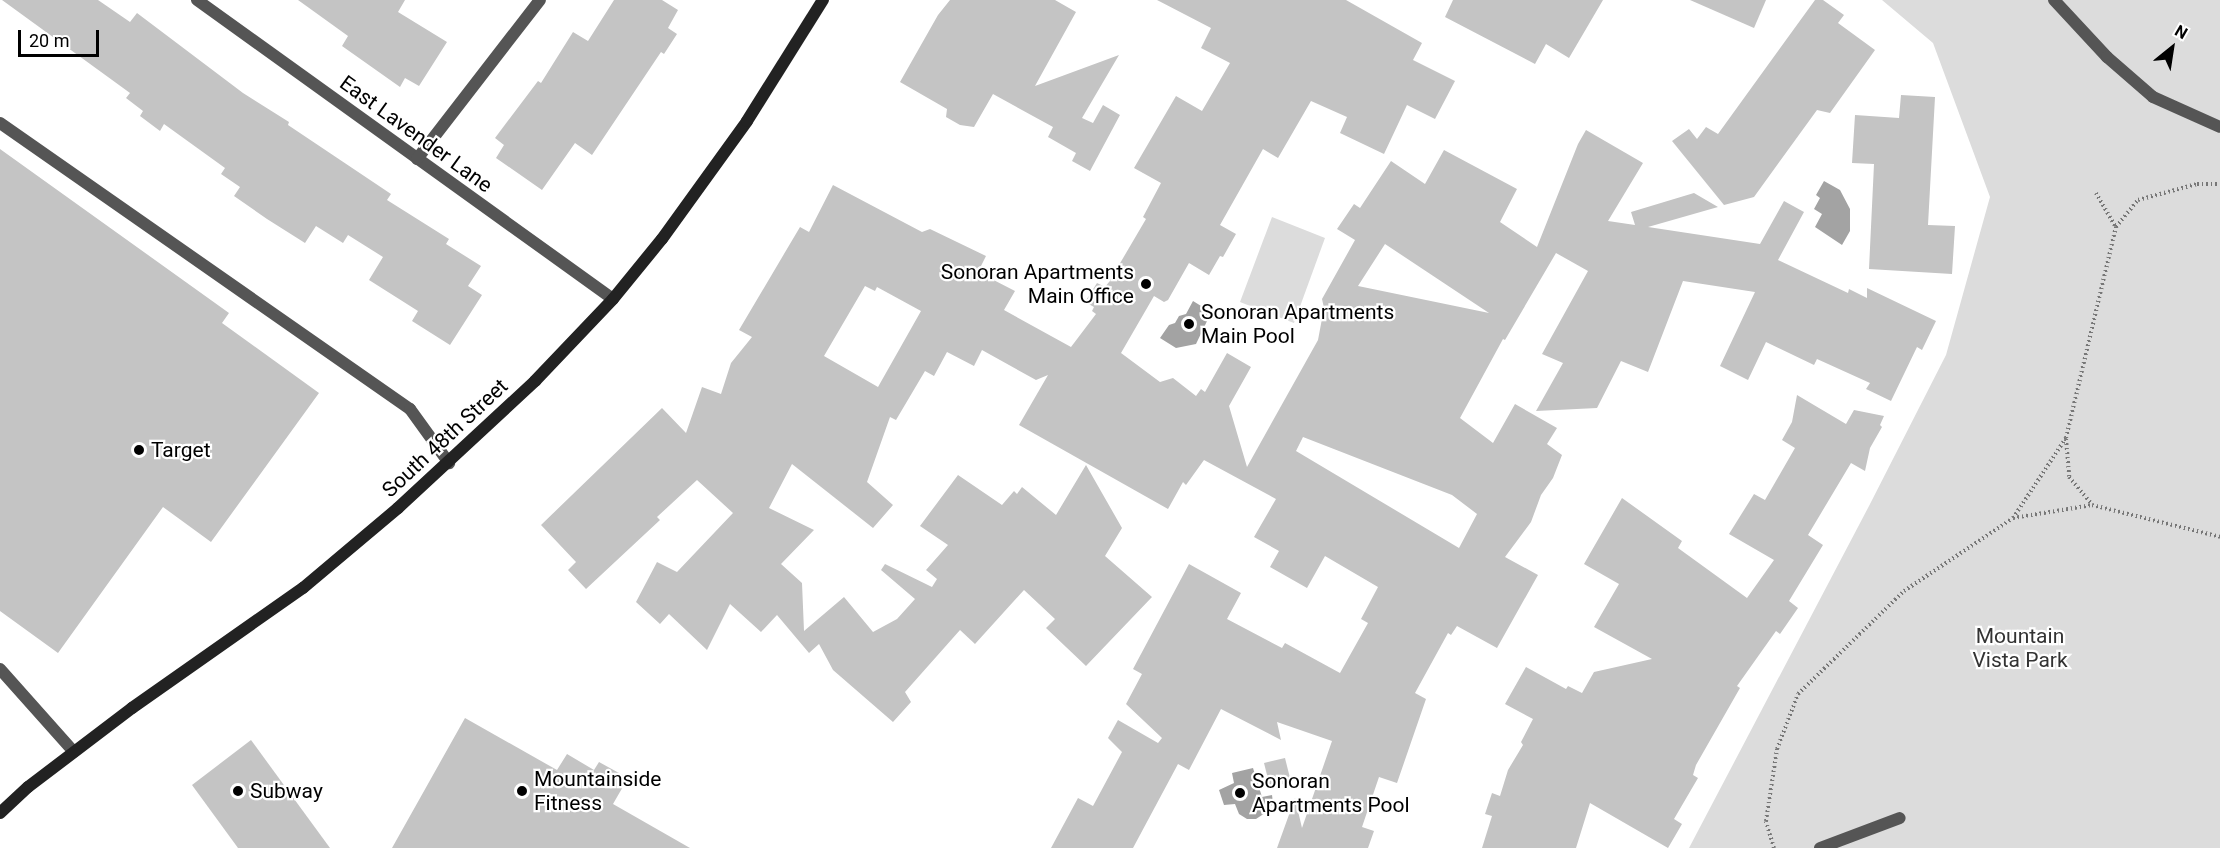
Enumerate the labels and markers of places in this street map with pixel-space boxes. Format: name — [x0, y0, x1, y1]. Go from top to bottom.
place label: Sonoran Apartments Main Office — [941, 259, 1134, 309]
marker: Sonoran Apartments Main Office — [1139, 277, 1153, 291]
place label: Sonoran Apartments Main Pool — [1201, 299, 1394, 349]
marker: Sonoran Apartments Main Pool — [1182, 317, 1196, 331]
place label: Target — [151, 437, 211, 463]
marker: Target — [132, 443, 146, 457]
place label: Mountainside Fitness — [534, 766, 661, 816]
place label: Sonoran Apartments Pool — [1252, 768, 1410, 818]
place label: Subway — [250, 778, 323, 804]
marker: Subway — [231, 784, 245, 798]
marker: Mountainside Fitness — [515, 784, 529, 798]
marker: Sonoran Apartments Pool — [1233, 786, 1247, 800]

